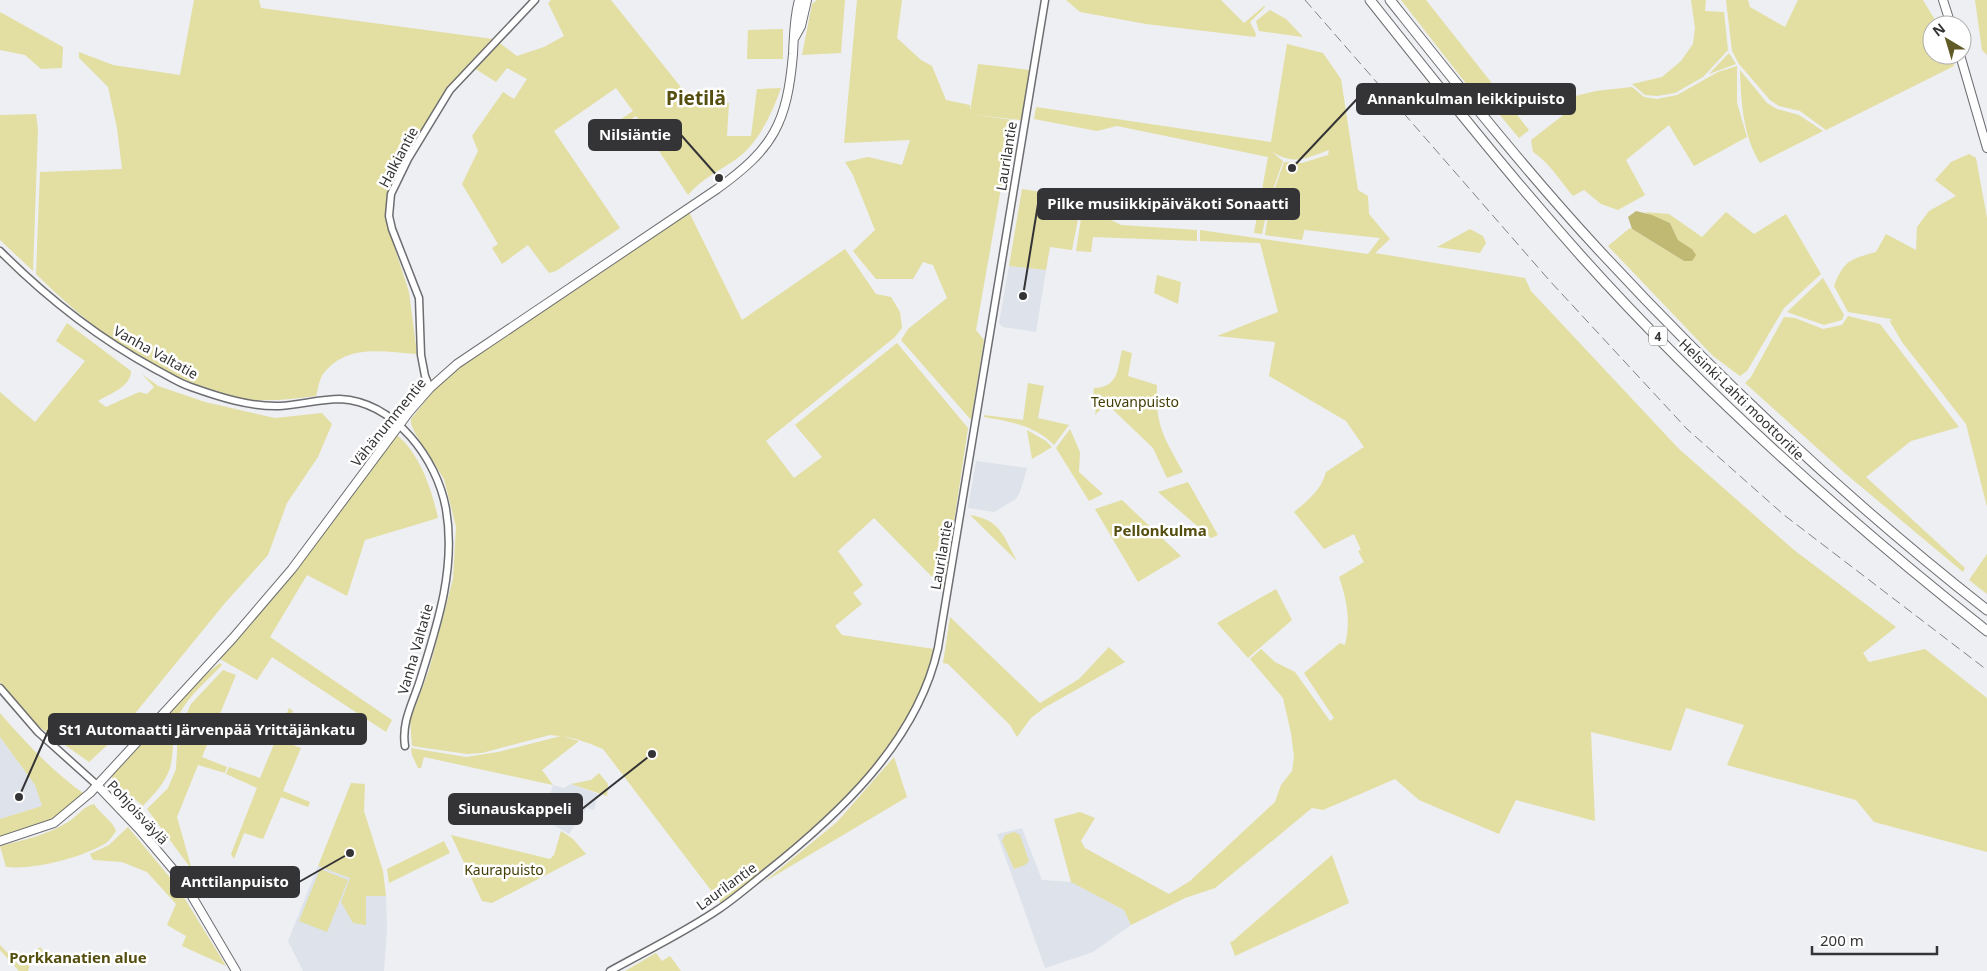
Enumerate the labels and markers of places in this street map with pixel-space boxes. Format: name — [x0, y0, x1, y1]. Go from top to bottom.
callout: Annankulman leikkipuisto — [1357, 84, 1575, 114]
callout: Nilsiäntie — [589, 120, 681, 150]
callout: Pilke musiikkipäiväkoti Sonaatti — [1038, 189, 1299, 219]
callout: St1 Automaatti Järvenpää Yrittäjänkatu — [49, 714, 366, 744]
callout: Siunauskappeli — [449, 794, 582, 824]
callout: Anttilanpuisto — [171, 867, 299, 897]

